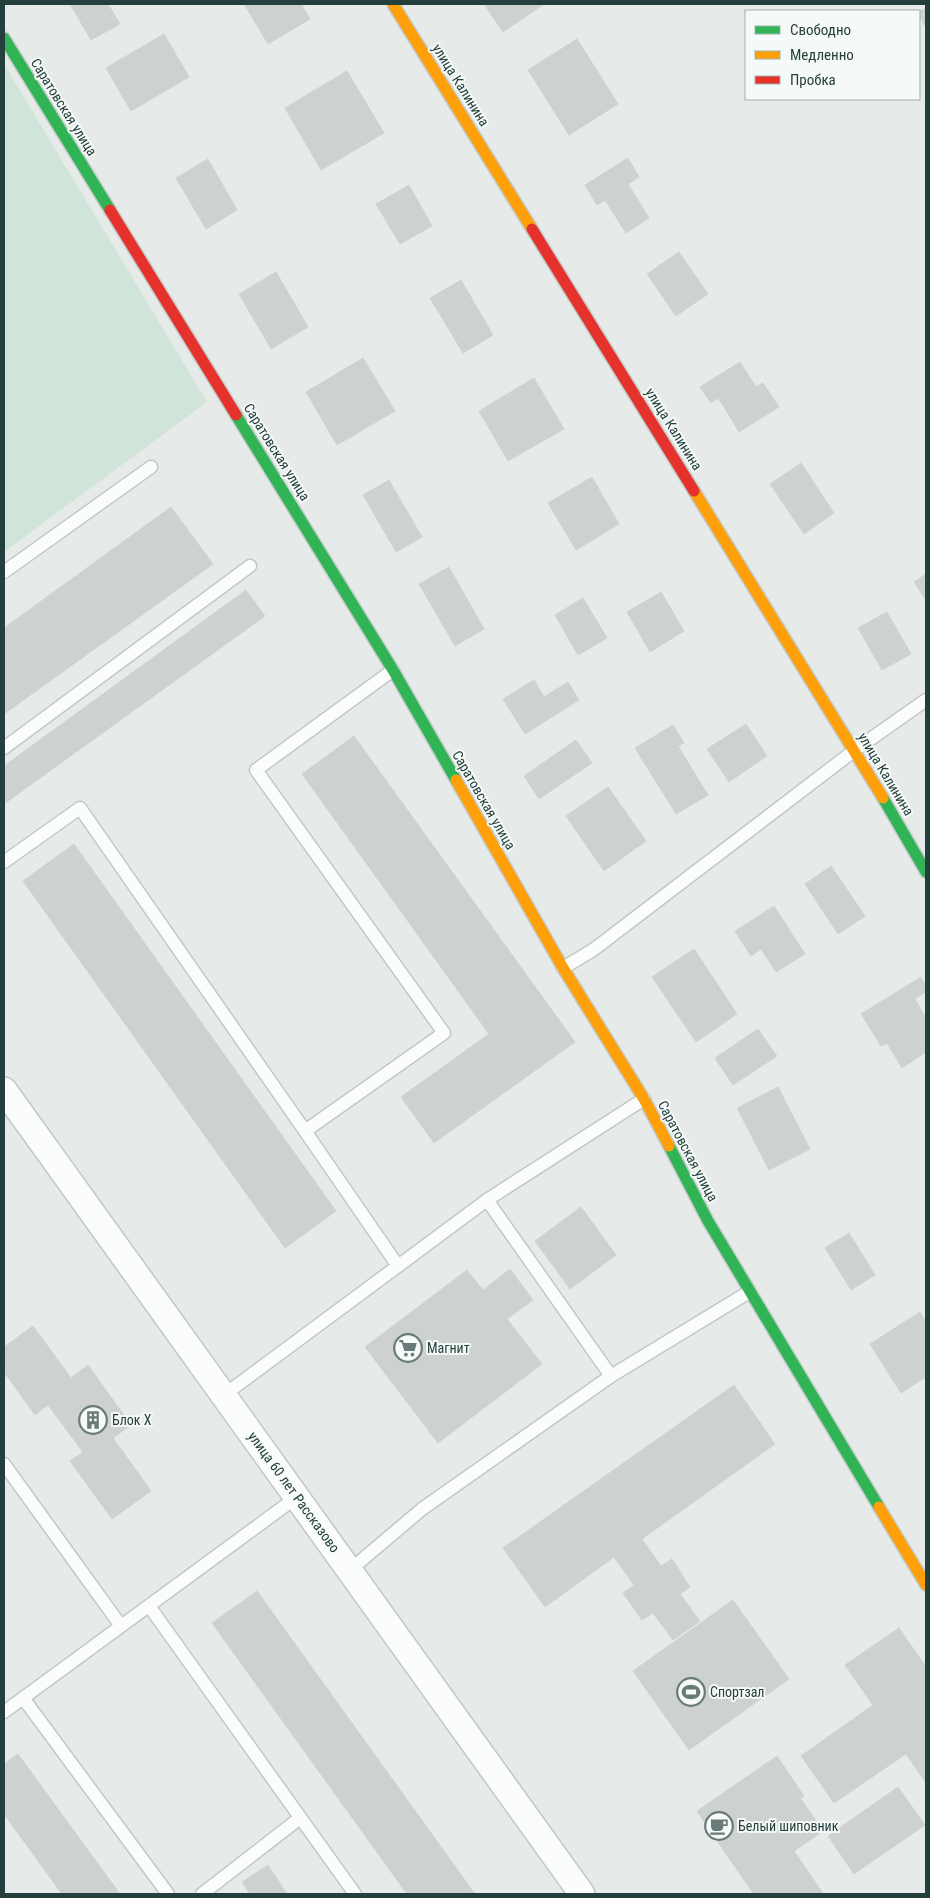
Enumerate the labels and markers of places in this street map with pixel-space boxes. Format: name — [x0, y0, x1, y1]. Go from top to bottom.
supermarket icon: Магнит — [393, 1333, 423, 1363]
place label: Магнит — [427, 1340, 470, 1356]
building icon: Блок Х — [78, 1405, 108, 1435]
place label: Блок Х — [112, 1412, 152, 1428]
sports icon: Спортзал — [676, 1677, 706, 1707]
place label: Спортзал — [710, 1684, 765, 1700]
cafe icon: Белый шиповник — [704, 1811, 734, 1841]
place label: Белый шиповник — [738, 1818, 839, 1834]

